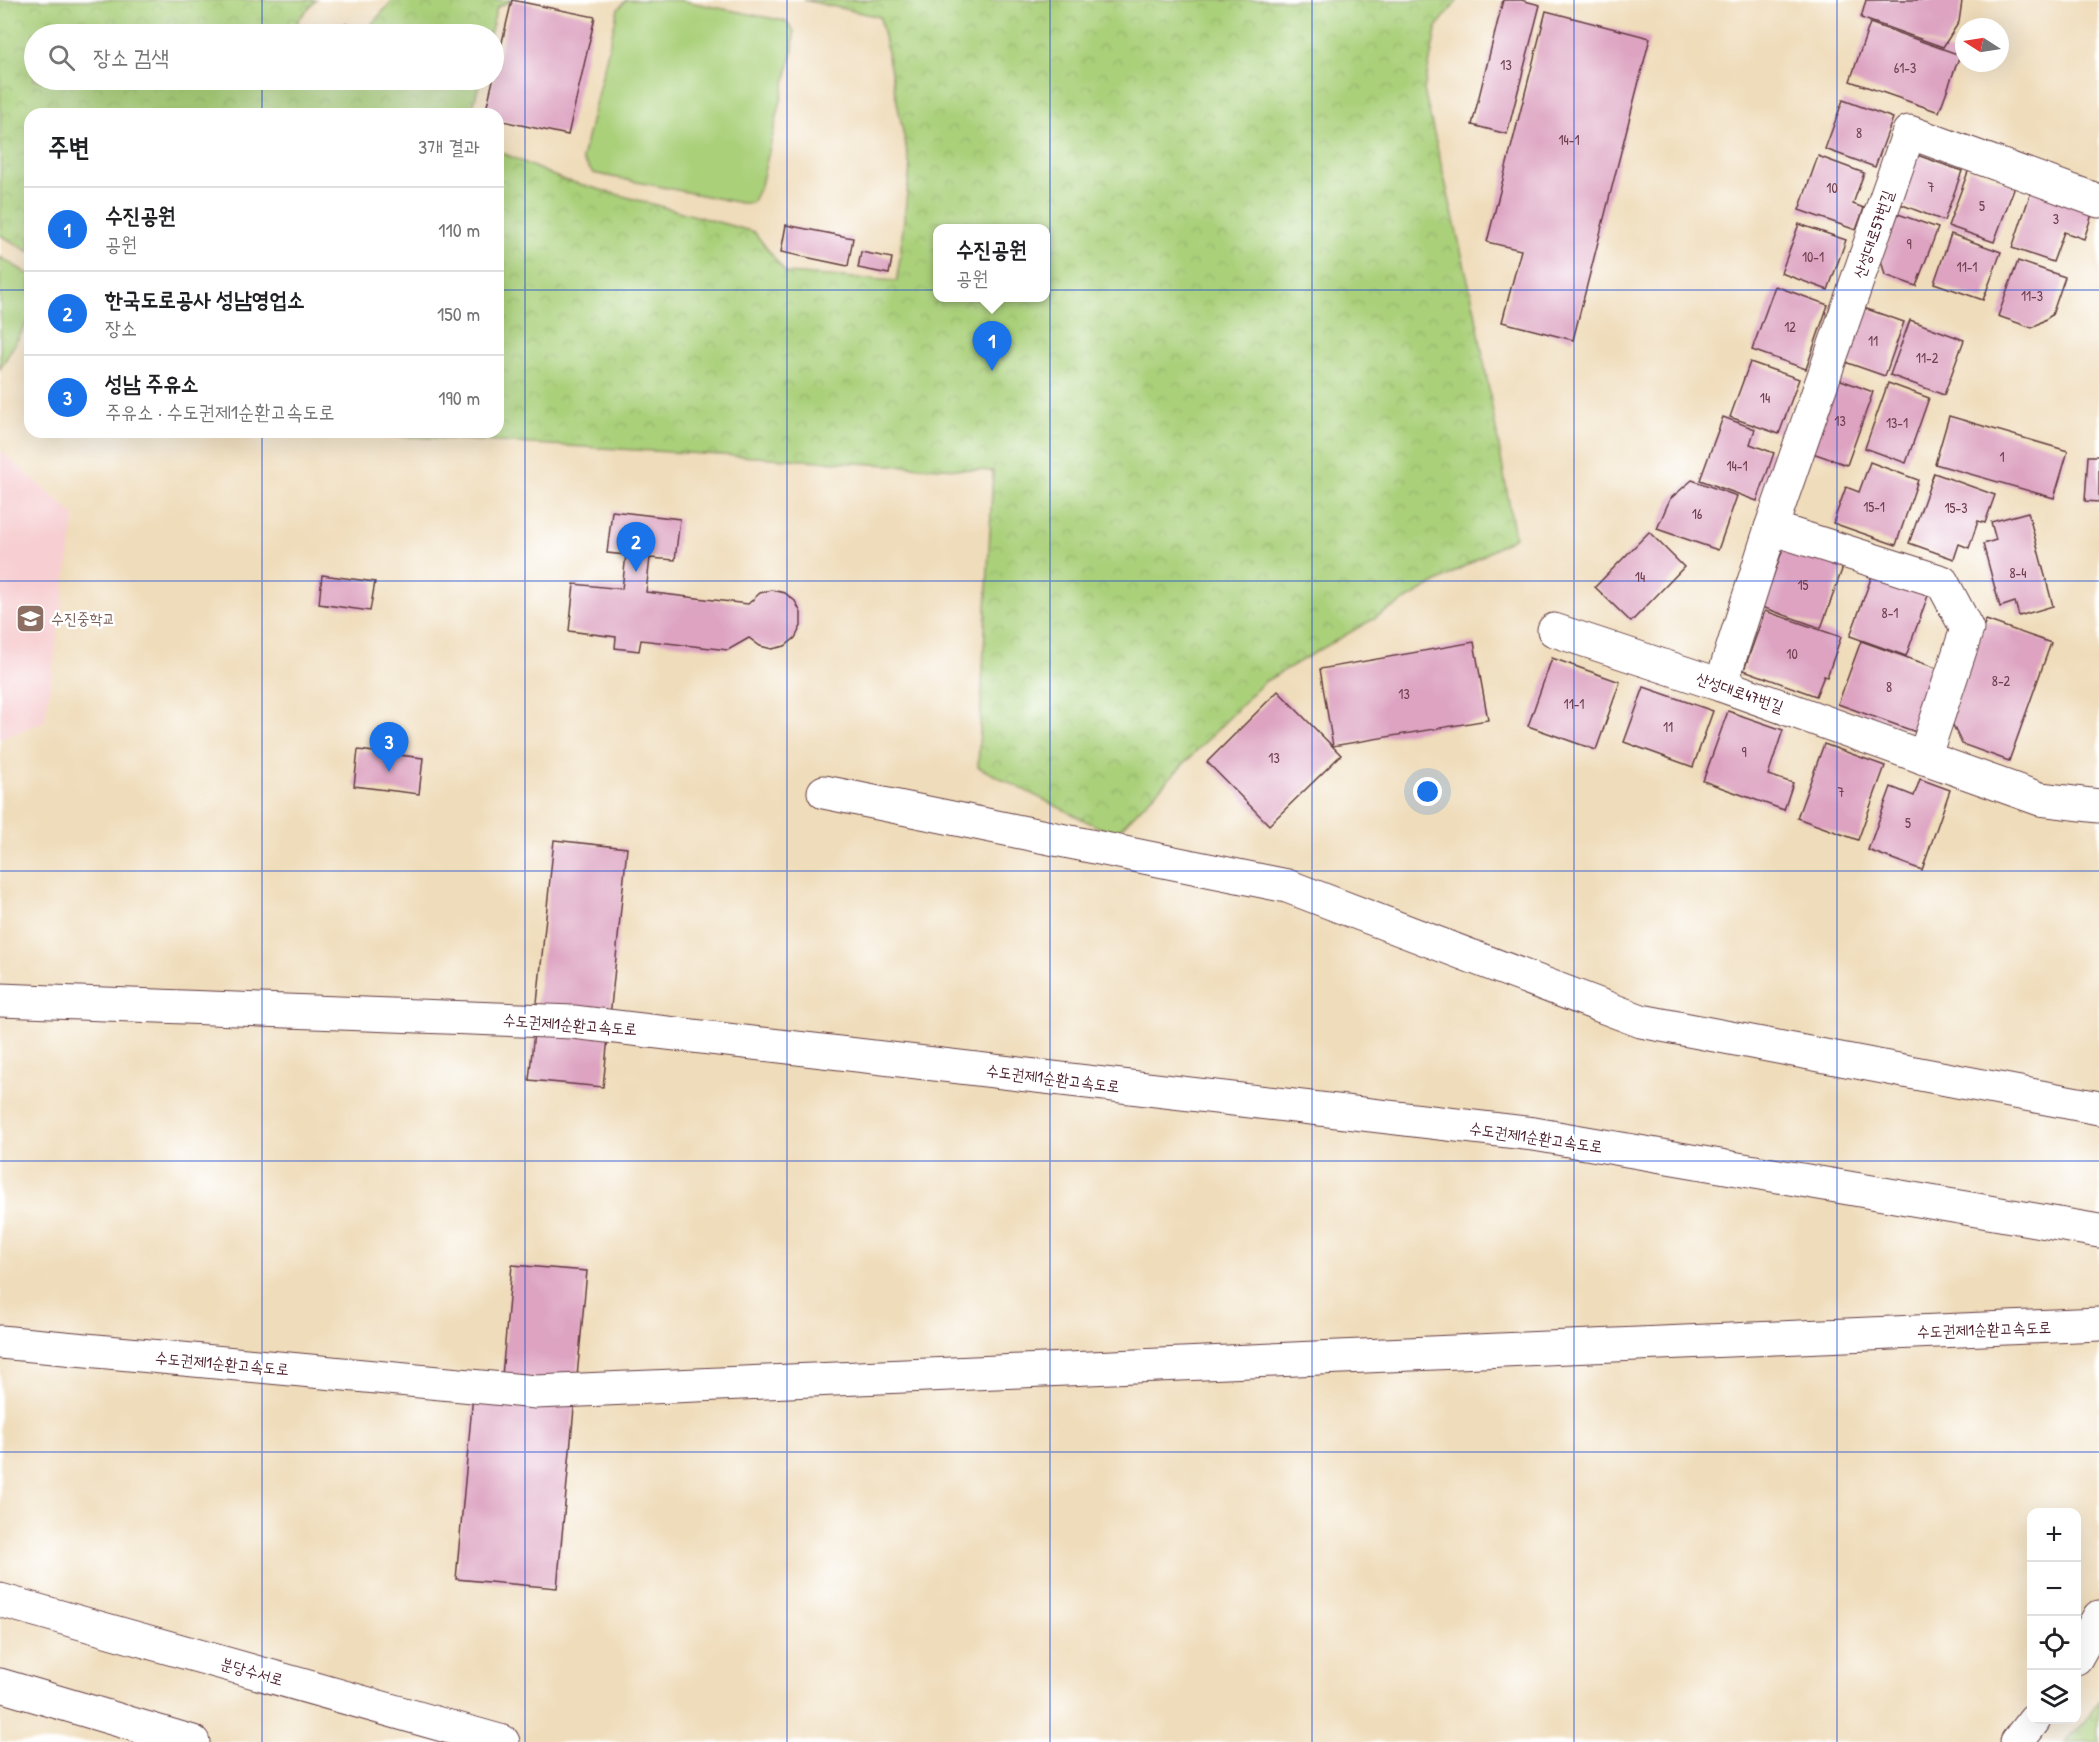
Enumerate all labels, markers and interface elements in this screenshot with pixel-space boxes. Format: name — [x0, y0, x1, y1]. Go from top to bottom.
north arrow — [1955, 18, 2009, 72]
search box — [24, 24, 504, 90]
icon: search — [45, 41, 78, 74]
text: 장소 검색 — [93, 42, 169, 72]
house number: 13 — [1500, 55, 1512, 74]
house number: 61-3 — [1894, 58, 1916, 77]
house number: 8 — [1856, 123, 1862, 142]
text: 주변 — [48, 129, 90, 164]
house number: 14-1 — [1558, 130, 1580, 149]
text: 3개 결과 — [418, 133, 480, 160]
house number: 7 — [1928, 177, 1935, 196]
house number: 10 — [1826, 178, 1838, 197]
street label: 산성대로57번길 — [1848, 187, 1898, 281]
house number: 5 — [1979, 196, 1985, 215]
text: 수진공원 — [105, 200, 176, 230]
house number: 3 — [2053, 209, 2059, 228]
text: 1 — [64, 216, 71, 243]
text: 110 m — [438, 216, 480, 243]
popup — [933, 224, 1050, 302]
text: 공원 — [105, 230, 137, 257]
text: 수진공원 — [956, 234, 1027, 264]
house number: 9 — [1906, 234, 1912, 253]
house number: 10-1 — [1802, 247, 1824, 266]
house number: 11-1 — [1957, 257, 1977, 276]
text: 공원 — [956, 264, 988, 291]
text: 한국도로공사 성남영업소 — [105, 284, 305, 314]
house number: 11-3 — [2021, 286, 2043, 305]
text: 2 — [63, 300, 72, 327]
text: 150 m — [437, 300, 480, 327]
text: 장소 — [105, 314, 137, 341]
house number: 12 — [1784, 317, 1796, 336]
pin: 1 — [972, 322, 1012, 371]
house number: 11 — [1868, 331, 1878, 350]
house number: 11-2 — [1916, 348, 1939, 367]
text: 성남 주유소 — [105, 368, 199, 398]
text: 3 — [63, 384, 72, 411]
text: 190 m — [438, 384, 480, 411]
house number: 14 — [1760, 388, 1770, 407]
text: 주유소 · 수도권제1순환고속도로 — [105, 398, 335, 425]
house number: 13 — [1834, 411, 1846, 430]
house number: 13-1 — [1886, 413, 1908, 432]
house number: 1 — [1999, 447, 2005, 466]
house number: 14-1 — [1726, 456, 1748, 475]
house number: 15-1 — [1863, 497, 1885, 516]
house number: 15-3 — [1945, 498, 1967, 517]
house number: 16 — [1692, 504, 1703, 523]
pin: 2 — [616, 522, 656, 572]
house number: 8-4 — [2010, 563, 2026, 582]
house number: 14 — [1635, 567, 1645, 586]
house number: 15 — [1797, 575, 1809, 594]
school or university icon: 수진중학교 — [14, 602, 46, 634]
house number: 8-1 — [1882, 603, 1898, 622]
place label: 수진중학교 — [51, 607, 115, 629]
house number: 10 — [1786, 644, 1798, 663]
street label: 산성대로47번길 — [1693, 667, 1787, 717]
house number: 8-2 — [1992, 671, 2011, 690]
house number: 8 — [1886, 677, 1892, 696]
house number: 13 — [1398, 684, 1410, 703]
house number: 11-1 — [1564, 694, 1584, 713]
house number: 11 — [1663, 717, 1673, 736]
pin: 3 — [370, 722, 408, 772]
house number: 9 — [1741, 742, 1747, 761]
house number: 13 — [1268, 748, 1280, 767]
your location — [1413, 777, 1442, 806]
house number: 7 — [1838, 782, 1845, 801]
house number: 5 — [1905, 813, 1911, 832]
street label: 수도권제1순환고속도로 — [502, 1008, 638, 1040]
street label: 수도권제1순환고속도로 — [985, 1059, 1121, 1097]
street label: 수도권제1순환고속도로 — [1468, 1117, 1604, 1157]
street label: 수도권제1순환고속도로 — [1916, 1316, 2052, 1342]
street label: 수도권제1순환고속도로 — [154, 1346, 290, 1380]
map controls — [2027, 1508, 2081, 1724]
button: + — [2027, 1508, 2081, 1562]
button: − — [2027, 1562, 2081, 1616]
button: locate — [2027, 1616, 2081, 1670]
street label: 분당수서로 — [218, 1652, 286, 1690]
button: layers — [2027, 1670, 2081, 1724]

